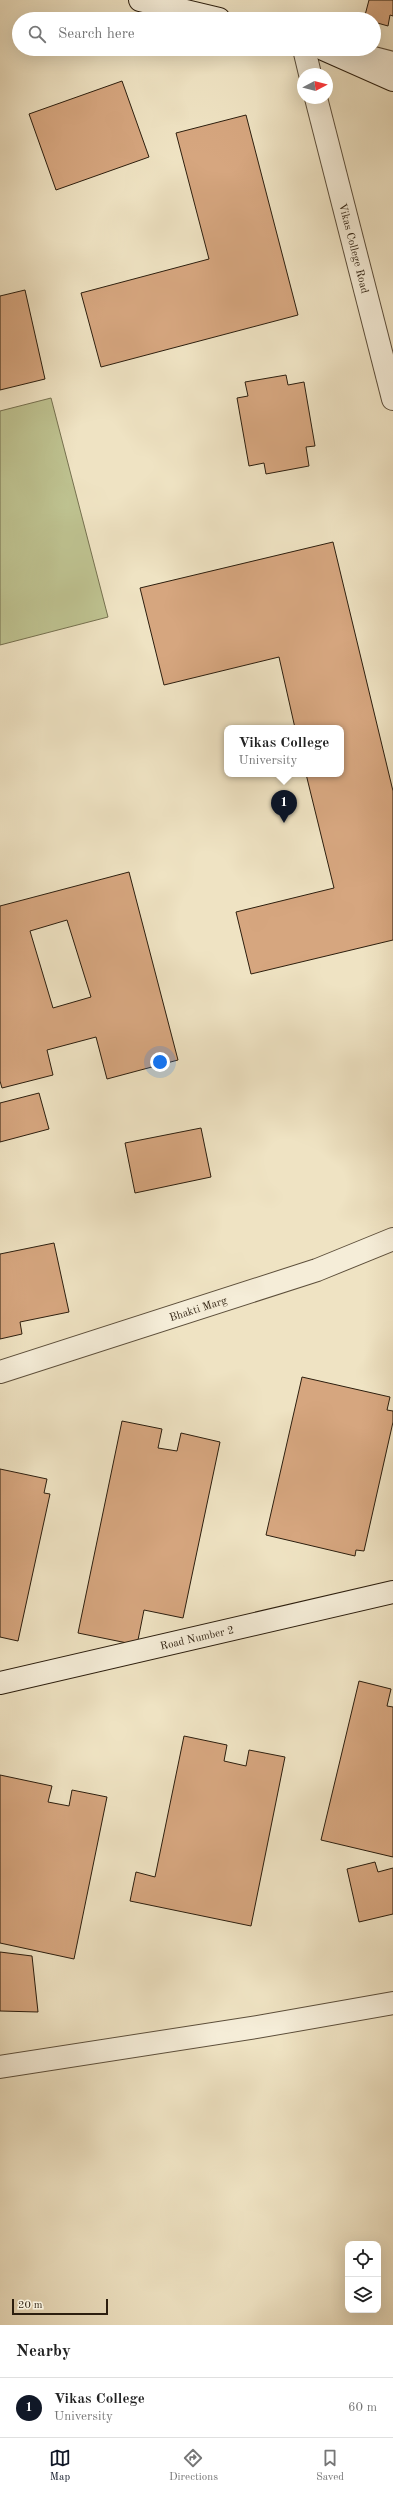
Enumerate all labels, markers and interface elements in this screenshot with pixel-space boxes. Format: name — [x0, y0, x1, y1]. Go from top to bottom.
search box — [12, 12, 381, 56]
icon: search — [26, 23, 48, 45]
text: Search here — [58, 27, 135, 42]
north arrow — [297, 68, 333, 104]
street label: Vikas College Road — [336, 202, 370, 295]
popup — [224, 725, 344, 777]
text: Vikas College — [239, 736, 329, 751]
text: University — [239, 754, 297, 767]
pin: 1 — [271, 790, 297, 823]
your location — [150, 1052, 170, 1072]
street label: Bhakti Marg — [168, 1295, 229, 1324]
street label: Road Number 2 — [159, 1625, 235, 1653]
map controls — [345, 2241, 381, 2313]
button: locate — [345, 2241, 381, 2277]
button: layers — [345, 2277, 381, 2313]
scale bar — [12, 2297, 108, 2316]
text: 20 m — [18, 2300, 43, 2311]
text: Nearby — [16, 2343, 71, 2360]
text: Vikas College — [54, 2392, 145, 2407]
text: 1 — [25, 2401, 33, 2414]
text: 60 m — [348, 2401, 377, 2414]
text: University — [54, 2410, 113, 2423]
tab: Map — [49, 2447, 71, 2485]
tab: Directions — [169, 2447, 218, 2485]
tab: Saved — [316, 2447, 344, 2485]

